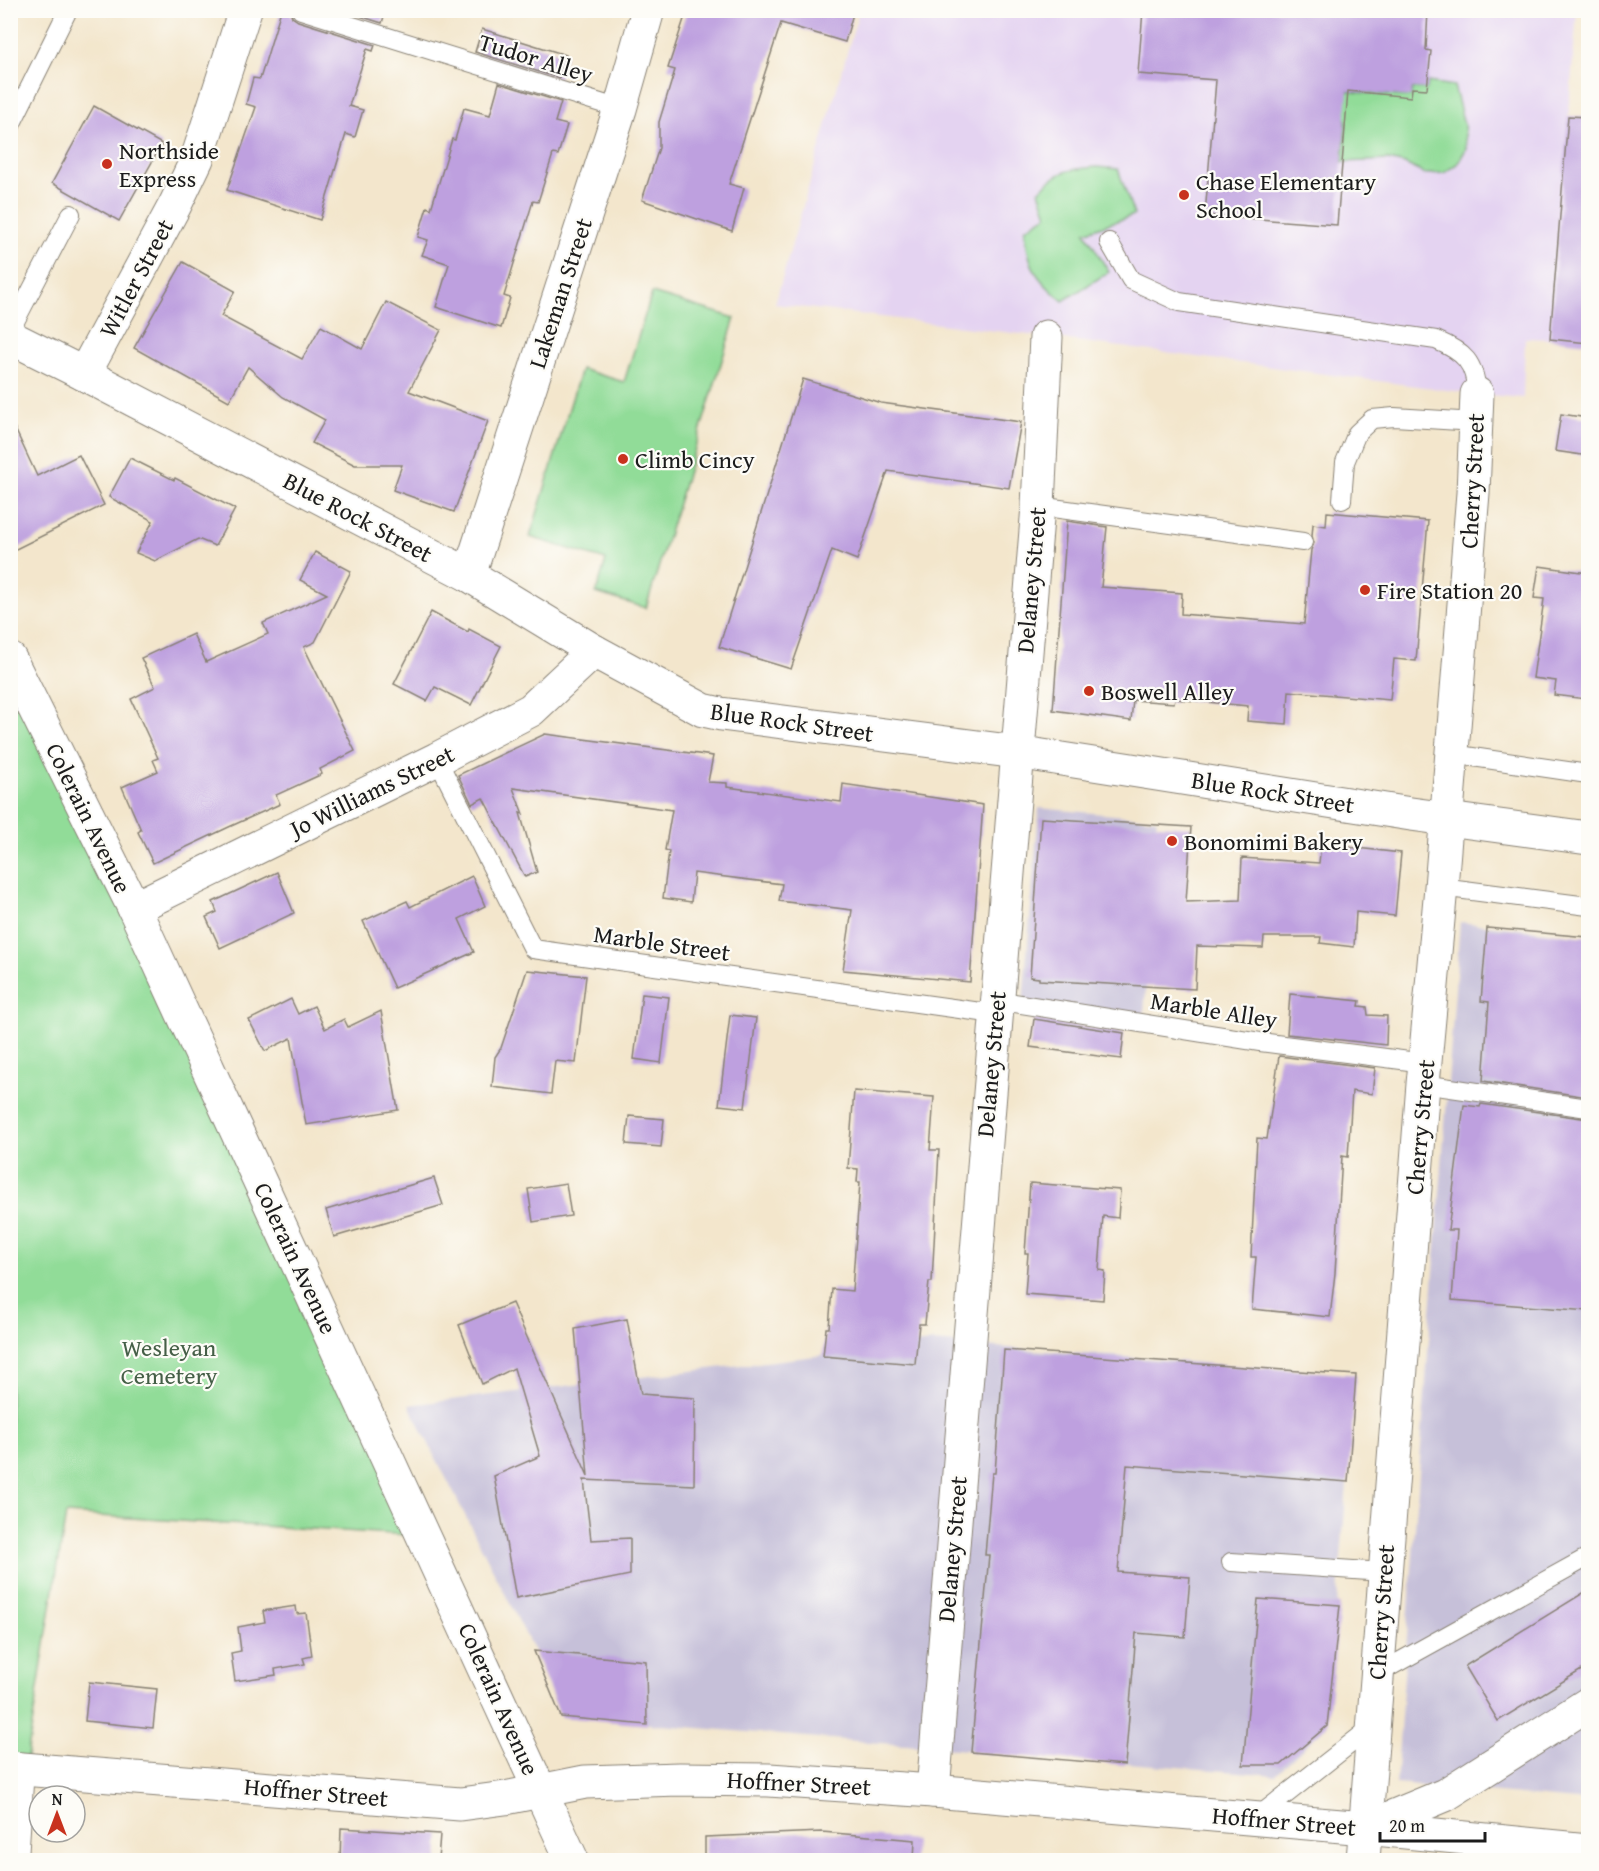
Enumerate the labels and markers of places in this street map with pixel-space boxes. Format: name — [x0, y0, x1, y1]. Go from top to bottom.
place label: Northside Express — [119, 133, 219, 196]
marker: Northside Express — [100, 157, 114, 171]
place label: Chase Elementary School — [1196, 164, 1376, 227]
marker: Chase Elementary School — [1177, 188, 1191, 202]
place label: Climb Cincy — [635, 442, 755, 477]
marker: Climb Cincy — [616, 452, 630, 466]
place label: Fire Station 20 — [1377, 573, 1522, 608]
marker: Fire Station 20 — [1358, 583, 1372, 597]
place label: Boswell Alley — [1101, 674, 1234, 709]
marker: Boswell Alley — [1082, 684, 1096, 698]
place label: Bonomimi Bakery — [1184, 824, 1363, 859]
marker: Bonomimi Bakery — [1165, 834, 1179, 848]

